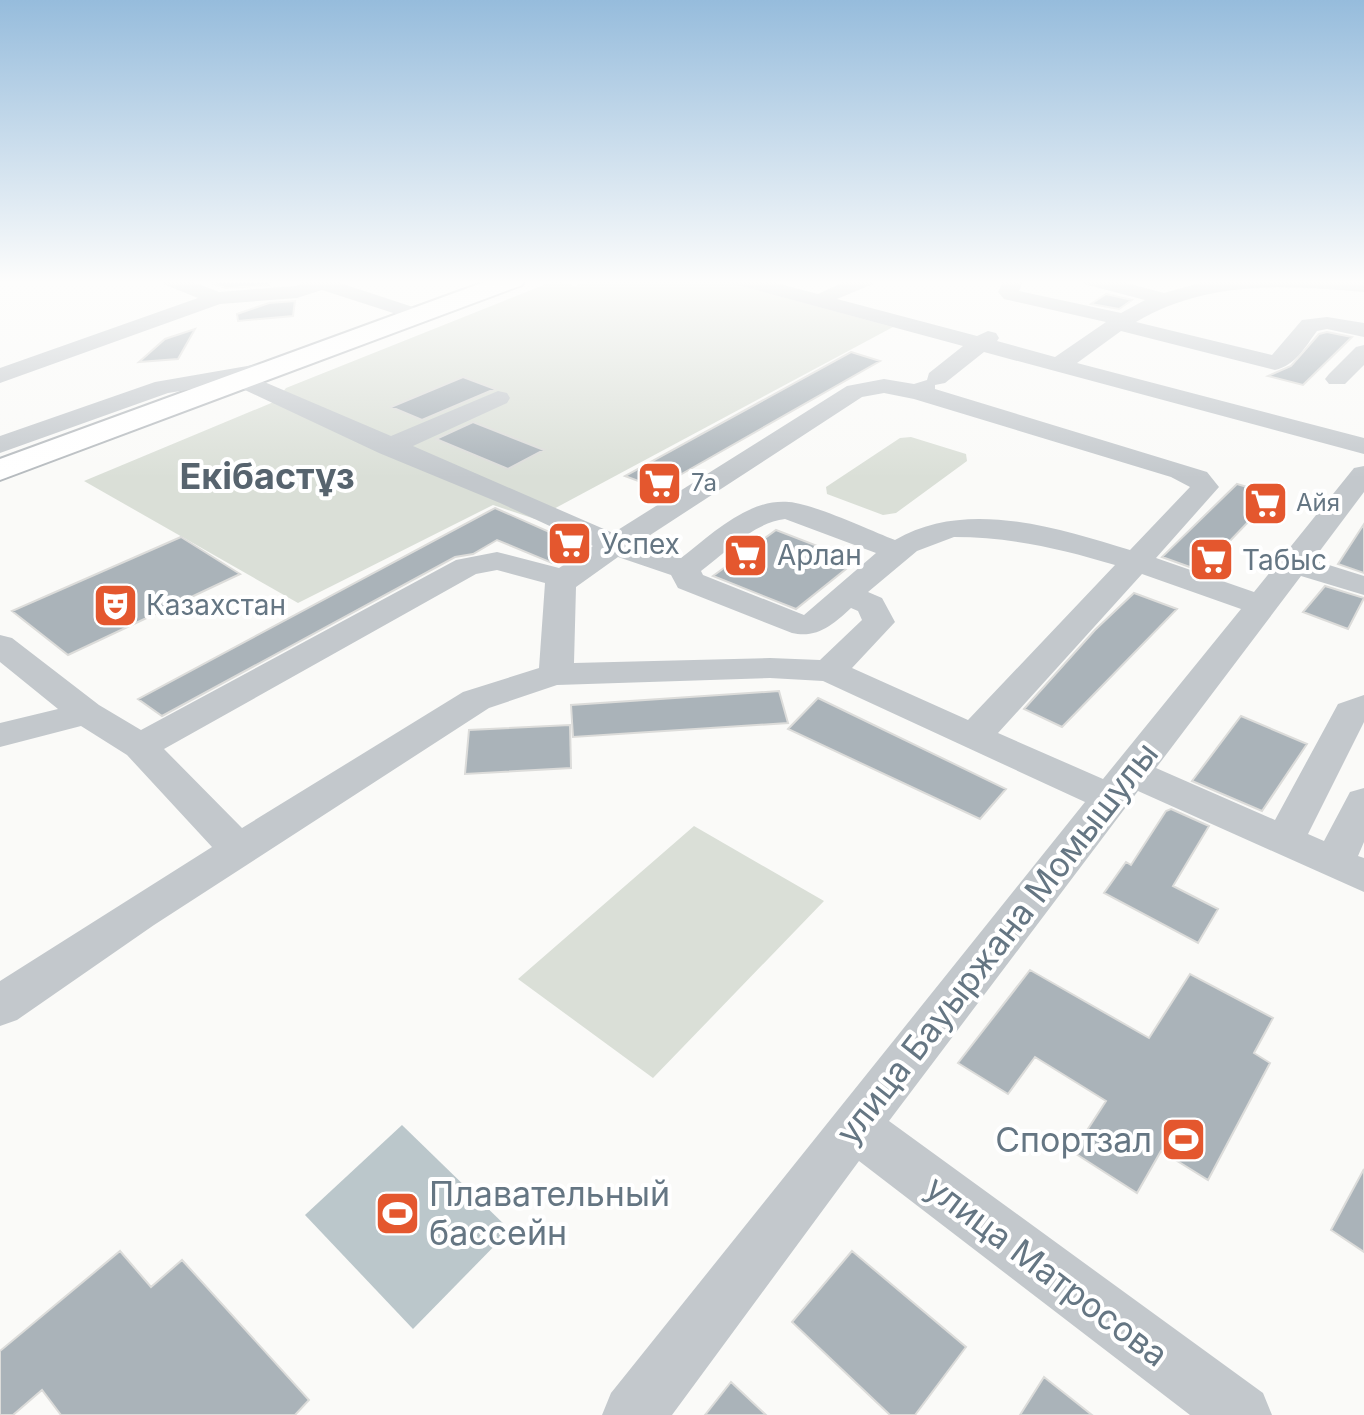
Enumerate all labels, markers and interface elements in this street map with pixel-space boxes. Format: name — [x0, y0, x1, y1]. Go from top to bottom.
district label: Екібастұз — [179, 454, 355, 498]
supermarket icon: 7а — [636, 459, 684, 507]
place label: 7а — [691, 468, 717, 497]
supermarket icon: Айя — [1241, 479, 1289, 527]
place label: Айя — [1296, 488, 1340, 517]
supermarket icon: Успех — [546, 520, 594, 568]
place label: Успех — [601, 527, 680, 561]
supermarket icon: Арлан — [722, 531, 770, 579]
supermarket icon: Табыс — [1187, 536, 1235, 584]
place label: Арлан — [777, 538, 862, 572]
place label: Табыс — [1242, 543, 1327, 577]
theatre icon: Казахстан — [91, 581, 139, 629]
place label: Казахстан — [146, 588, 286, 622]
street label: улица Бауыржана Момышулы — [827, 734, 1166, 1152]
sports icon: Спортзал — [1159, 1116, 1207, 1164]
place label: Спортзал — [995, 1119, 1152, 1160]
street label: улица Матросова — [918, 1166, 1176, 1375]
place label: Плавательный бассейн — [429, 1173, 670, 1253]
sports icon: Плавательный бассейн — [374, 1190, 422, 1238]

